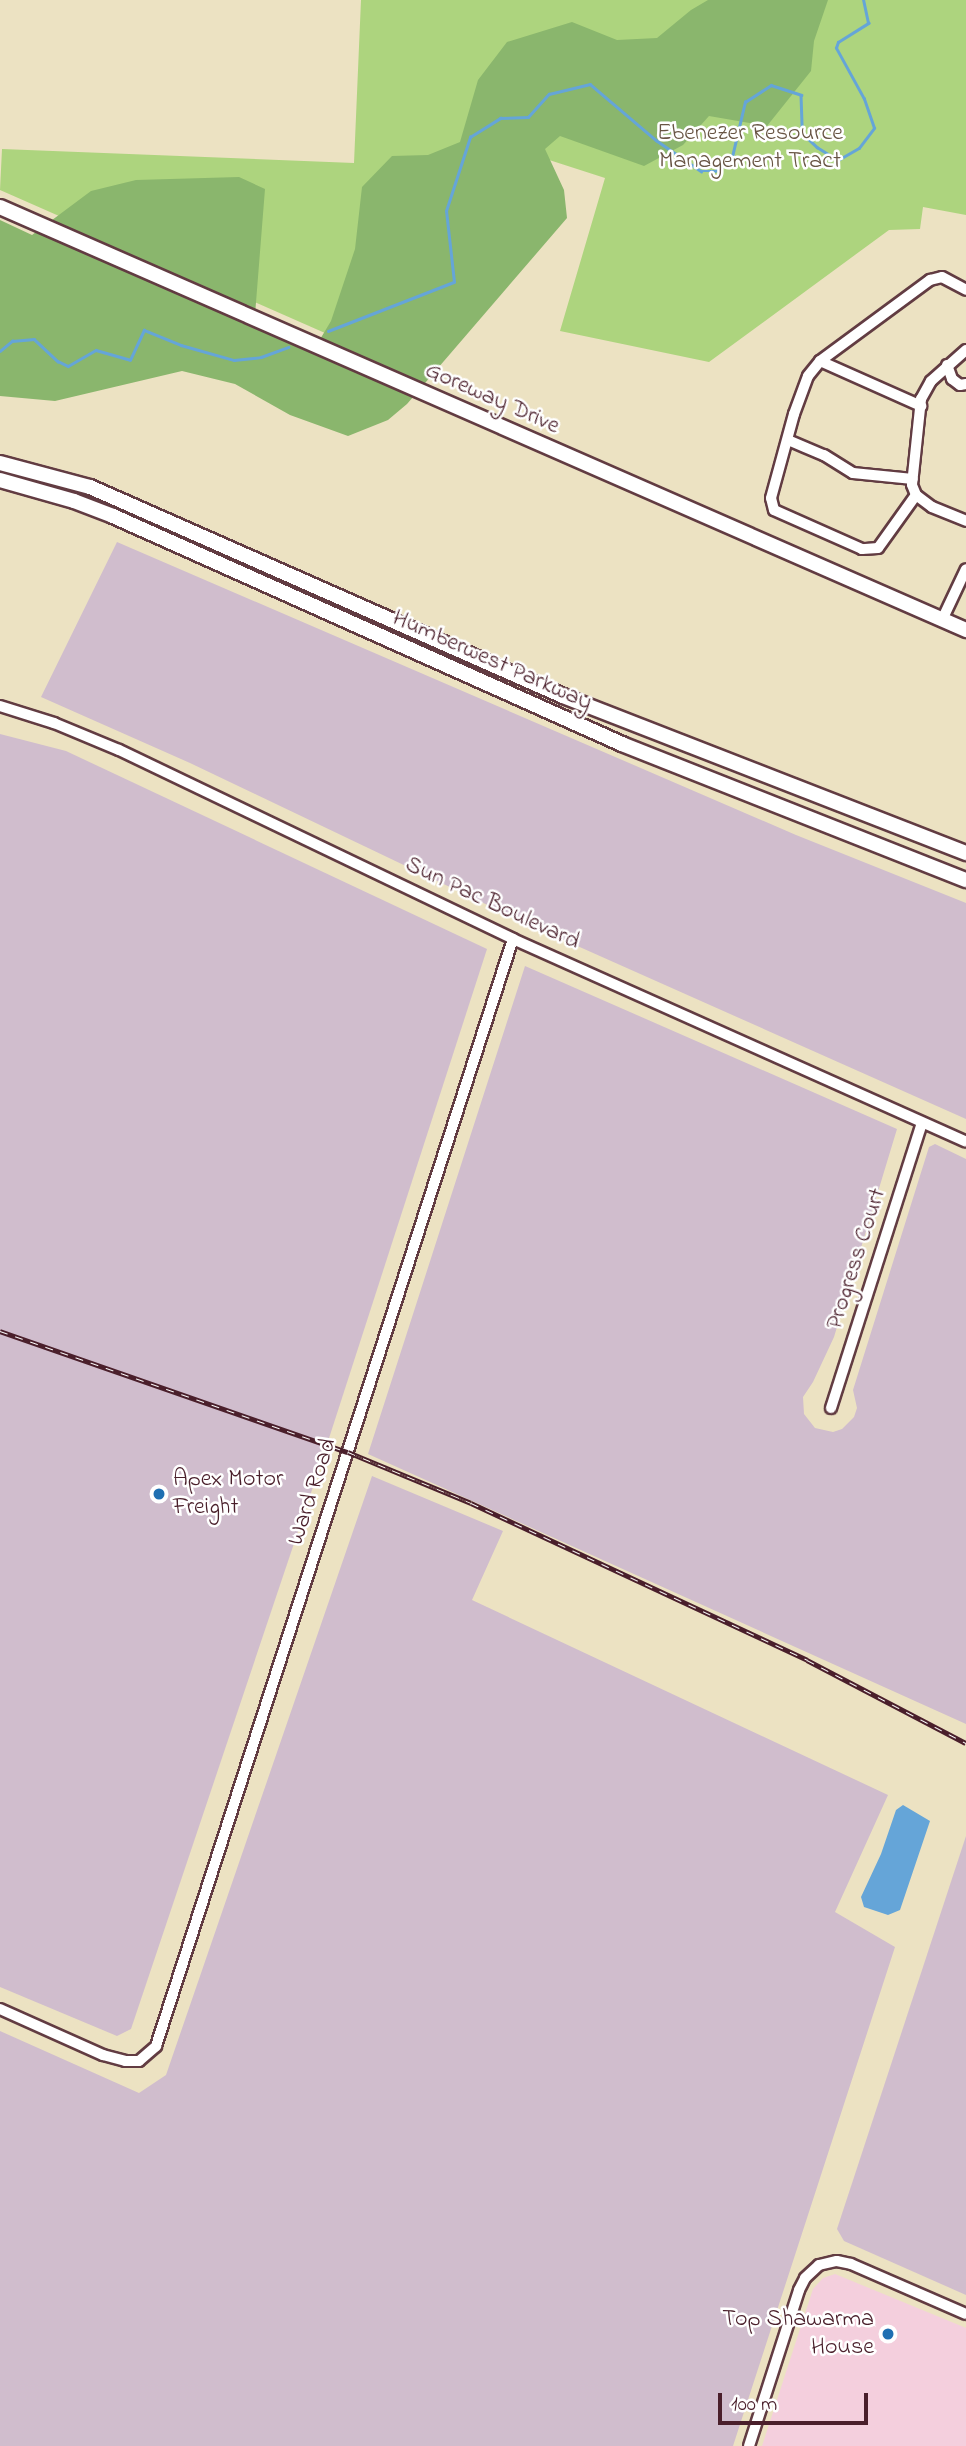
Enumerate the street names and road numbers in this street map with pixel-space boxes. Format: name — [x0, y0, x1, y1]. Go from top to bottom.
street label: Goreway Drive — [420, 357, 564, 441]
street label: Humberwest Parkway — [388, 604, 596, 718]
street label: Sun Pac Boulevard — [400, 851, 584, 957]
street label: Progress Court — [821, 1185, 893, 1333]
street label: Ward Road — [282, 1435, 344, 1549]

